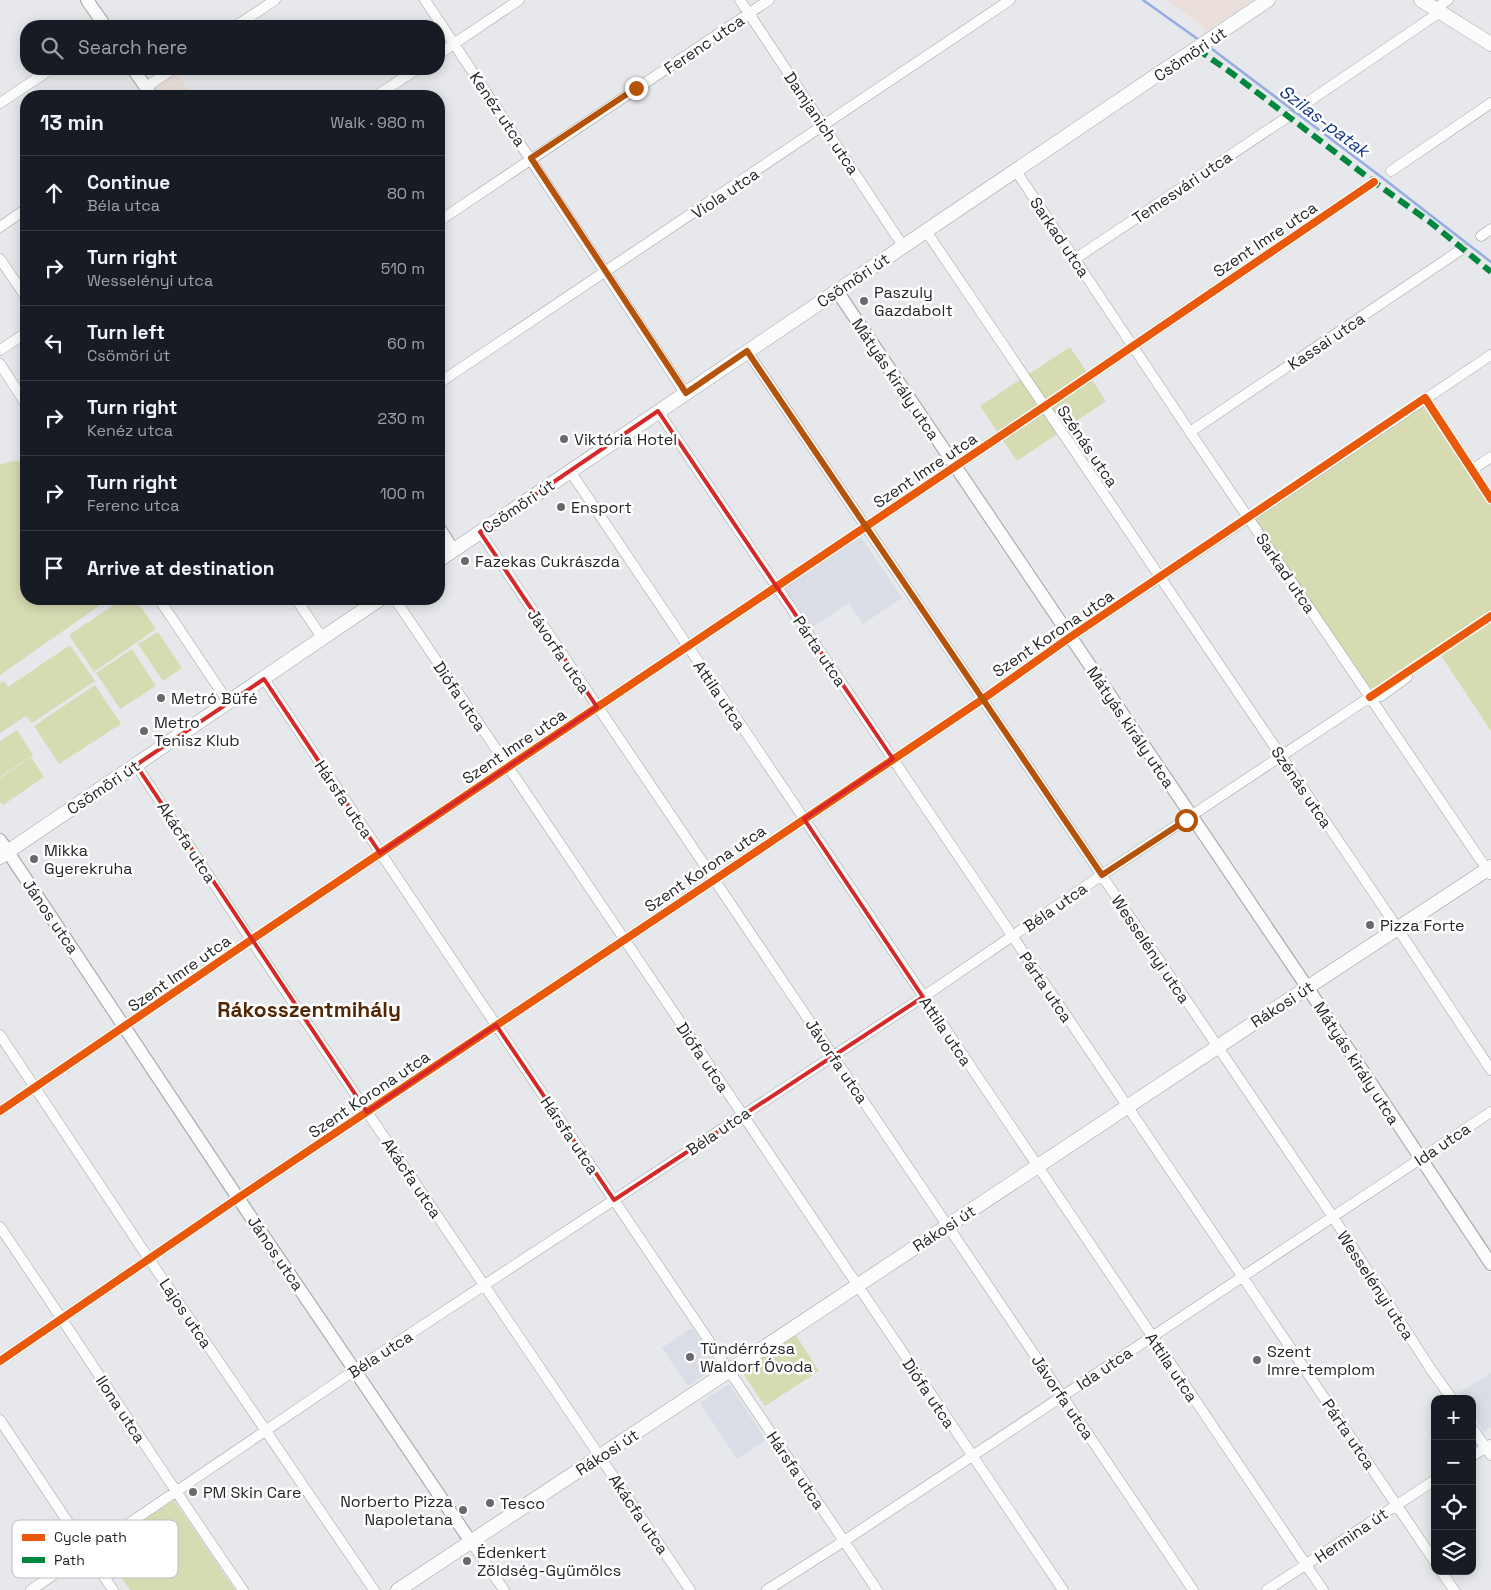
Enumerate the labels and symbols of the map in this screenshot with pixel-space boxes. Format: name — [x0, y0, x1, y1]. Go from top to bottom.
street label: Ferenc utca — [660, 10, 748, 79]
street label: Csömöri út — [1150, 22, 1231, 86]
street label: Kenéz utca — [465, 68, 530, 151]
street label: Damjanich utca — [779, 68, 864, 179]
route end — [625, 77, 648, 100]
water label: Szilas-patak — [1275, 79, 1376, 163]
street label: Temesvári utca — [1128, 146, 1236, 229]
street label: Viola utca — [688, 163, 763, 224]
street label: Sarkad utca — [1025, 193, 1094, 281]
street label: Szent Imre utca — [1209, 197, 1321, 282]
street label: Csömöri út — [813, 248, 894, 312]
place label: Paszuly Gazdabolt — [874, 282, 953, 321]
marker: Paszuly Gazdabolt — [858, 295, 870, 307]
street label: Kassai utca — [1284, 308, 1369, 375]
street label: Mátyás király utca — [847, 314, 944, 444]
street label: Szénás utca — [1052, 401, 1123, 491]
street label: Szent Imre utca — [869, 428, 981, 513]
place label: Viktória Hotel — [574, 429, 677, 450]
marker: Viktória Hotel — [558, 433, 570, 445]
street label: Csömöri út — [478, 474, 559, 538]
place label: Ensport — [571, 497, 632, 518]
marker: Ensport — [555, 501, 567, 513]
street label: Sarkad utca — [1251, 529, 1320, 617]
place label: Fazekas Cukrászda — [475, 551, 620, 572]
marker: Fazekas Cukrászda — [459, 555, 471, 567]
street label: Szent Korona utca — [989, 585, 1118, 682]
street label: Jávorfa utca — [522, 605, 595, 698]
street label: Párta utca — [788, 612, 851, 691]
street label: Attila utca — [689, 656, 750, 734]
street label: Diófa utca — [429, 657, 491, 735]
street label: Mátyás király utca — [1082, 662, 1179, 792]
place label: Metró Büfé — [171, 688, 258, 709]
marker: Metró Büfé — [155, 692, 167, 704]
street label: Szent Imre utca — [458, 704, 570, 789]
place label: Metro Tenisz Klub — [154, 712, 240, 751]
marker: Metro Tenisz Klub — [138, 725, 150, 737]
street label: Szénás utca — [1266, 742, 1337, 832]
street label: Csömöri út — [63, 755, 144, 819]
street label: Hársfa utca — [310, 756, 377, 842]
street label: Akácfa utca — [153, 798, 221, 887]
route start — [1175, 809, 1198, 832]
street label: Szent Korona utca — [641, 820, 770, 917]
place label: Mikka Gyerekruha — [44, 840, 132, 879]
marker: Mikka Gyerekruha — [28, 853, 40, 865]
street label: János utca — [18, 875, 83, 958]
street label: Béla utca — [1019, 878, 1091, 937]
street label: Wesselényi utca — [1107, 891, 1195, 1007]
place label: Pizza Forte — [1380, 915, 1464, 936]
marker: Pizza Forte — [1364, 919, 1376, 931]
street label: Szent Imre utca — [124, 930, 235, 1017]
street label: Párta utca — [1014, 948, 1077, 1027]
street label: Rákosi út — [1247, 976, 1318, 1033]
street label: Attila utca — [915, 992, 976, 1070]
district label: Rákosszentmihály — [217, 996, 401, 1023]
street label: Mátyás király utca — [1309, 998, 1404, 1129]
street label: Jávorfa utca — [800, 1015, 873, 1108]
street label: Diófa utca — [672, 1018, 734, 1096]
street label: Szent Korona utca — [305, 1046, 434, 1143]
street label: Hársfa utca — [536, 1092, 603, 1178]
street label: Béla utca — [682, 1102, 754, 1161]
street label: Ida utca — [1410, 1118, 1474, 1171]
street label: Akácfa utca — [377, 1134, 446, 1223]
street label: Rákosi út — [909, 1200, 980, 1257]
street label: János utca — [243, 1212, 308, 1295]
street label: Wesselényi utca — [1332, 1227, 1419, 1344]
street label: Lajos utca — [155, 1274, 217, 1352]
street label: Béla utca — [344, 1326, 417, 1383]
street label: Attila utca — [1141, 1328, 1202, 1406]
place label: Tündérrózsa Waldorf Óvoda — [700, 1338, 813, 1377]
place label: Szent Imre-templom — [1267, 1341, 1375, 1380]
street label: Ida utca — [1072, 1342, 1136, 1395]
marker: Tündérrózsa Waldorf Óvoda — [684, 1351, 696, 1363]
street label: Jávorfa utca — [1026, 1351, 1099, 1444]
street label: Diófa utca — [898, 1354, 960, 1432]
marker: Szent Imre-templom — [1251, 1354, 1263, 1366]
street label: Ilona utca — [91, 1371, 150, 1447]
street label: Párta utca — [1317, 1395, 1380, 1474]
street label: Rákosi út — [572, 1424, 643, 1481]
street label: Hársfa utca — [762, 1427, 829, 1513]
street label: Akácfa utca — [604, 1470, 673, 1559]
place label: PM Skin Care — [203, 1482, 302, 1503]
marker: PM Skin Care — [187, 1486, 199, 1498]
place label: Norberto Pizza Napoletana — [340, 1491, 453, 1530]
place label: Tesco — [500, 1493, 545, 1514]
marker: Tesco — [484, 1497, 496, 1509]
street label: Hermina út — [1311, 1503, 1392, 1568]
marker: Norberto Pizza Napoletana — [457, 1504, 469, 1516]
legend — [12, 1520, 178, 1578]
text: Cycle path — [54, 1528, 127, 1546]
place label: Édenkert Zöldség-Gyümölcs — [477, 1542, 621, 1581]
text: Path — [54, 1551, 85, 1569]
marker: Édenkert Zöldség-Gyümölcs — [461, 1555, 473, 1567]

